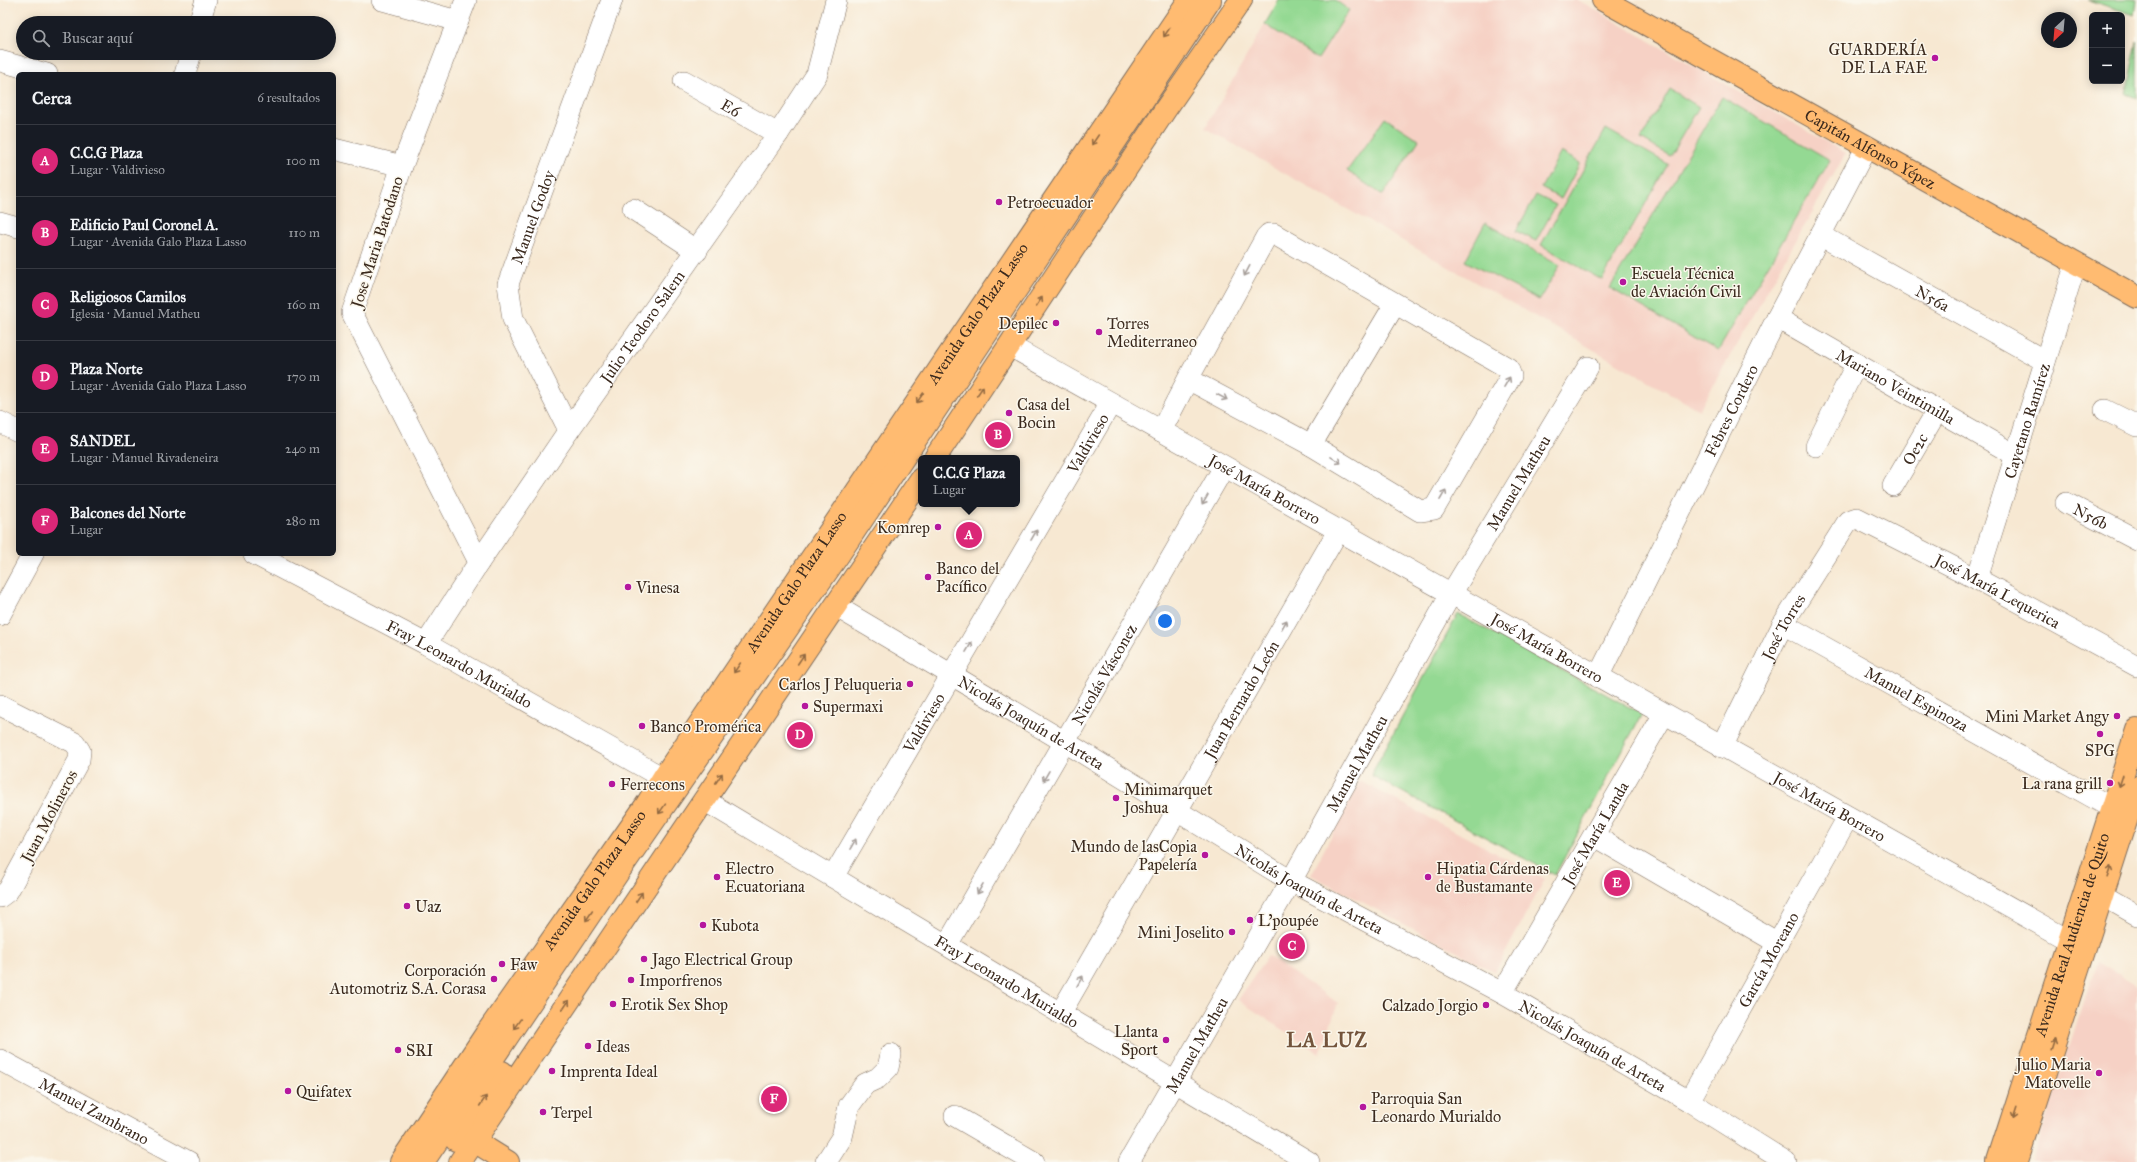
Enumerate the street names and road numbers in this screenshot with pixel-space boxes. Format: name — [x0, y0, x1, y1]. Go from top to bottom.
street label: E6 — [718, 94, 745, 121]
street label: Capitán Alfonso Yépez — [1802, 105, 1940, 193]
street label: Manuel Godoy — [507, 167, 559, 266]
street label: Jose Maria Batodano — [346, 174, 408, 312]
street label: Avenida Galo Plaza Lasso — [922, 239, 1032, 388]
street label: Julio Teodoro Salem — [595, 266, 689, 389]
street label: N56a — [1912, 281, 1953, 315]
street label: Mariano Veintimilla — [1833, 345, 1959, 428]
street label: Cayetano Ramírez — [2000, 360, 2054, 481]
street label: Febres Cordero — [1700, 361, 1762, 459]
street label: Valdivieso — [1062, 410, 1112, 477]
street label: Oe2c — [1898, 429, 1932, 468]
street label: Manuel Matheu — [1482, 431, 1554, 534]
street label: José María Borrero — [1203, 449, 1324, 528]
street label: N56b — [2070, 499, 2112, 533]
street label: Avenida Galo Plaza Lasso — [741, 507, 850, 657]
street label: José María Lequerica — [1930, 549, 2064, 632]
street label: José Torres — [1756, 590, 1809, 665]
street label: José María Borrero — [1485, 608, 1607, 687]
street label: Fray Leonardo Murialdo — [383, 616, 536, 712]
street label: Nicolás Vásconez — [1067, 620, 1141, 728]
street label: Juan Bernardo León — [1199, 637, 1283, 764]
street label: Manuel Espinoza — [1861, 662, 1972, 735]
street label: Nicolás Joaquín de Arteta — [955, 672, 1108, 773]
street label: Valdivieso — [898, 689, 948, 757]
street label: Manuel Matheu — [1322, 711, 1391, 815]
street label: Juan Molineros — [16, 766, 82, 868]
street label: José María Borrero — [1768, 766, 1889, 845]
street label: José María Landa — [1556, 778, 1632, 890]
street label: Avenida Galo Plaza Lasso — [538, 806, 649, 954]
street label: Avenida Real Audiencia de Quito — [2029, 831, 2113, 1039]
street label: Nicolás Joaquín de Arteta — [1232, 840, 1387, 938]
street label: García Moreano — [1734, 909, 1802, 1011]
street label: Fray Leonardo Murialdo — [932, 931, 1082, 1031]
street label: Manuel Matheu — [1161, 993, 1232, 1096]
street label: Nicolás Joaquín de Arteta — [1516, 996, 1670, 1095]
street label: Manuel Zambrano — [36, 1073, 152, 1148]

